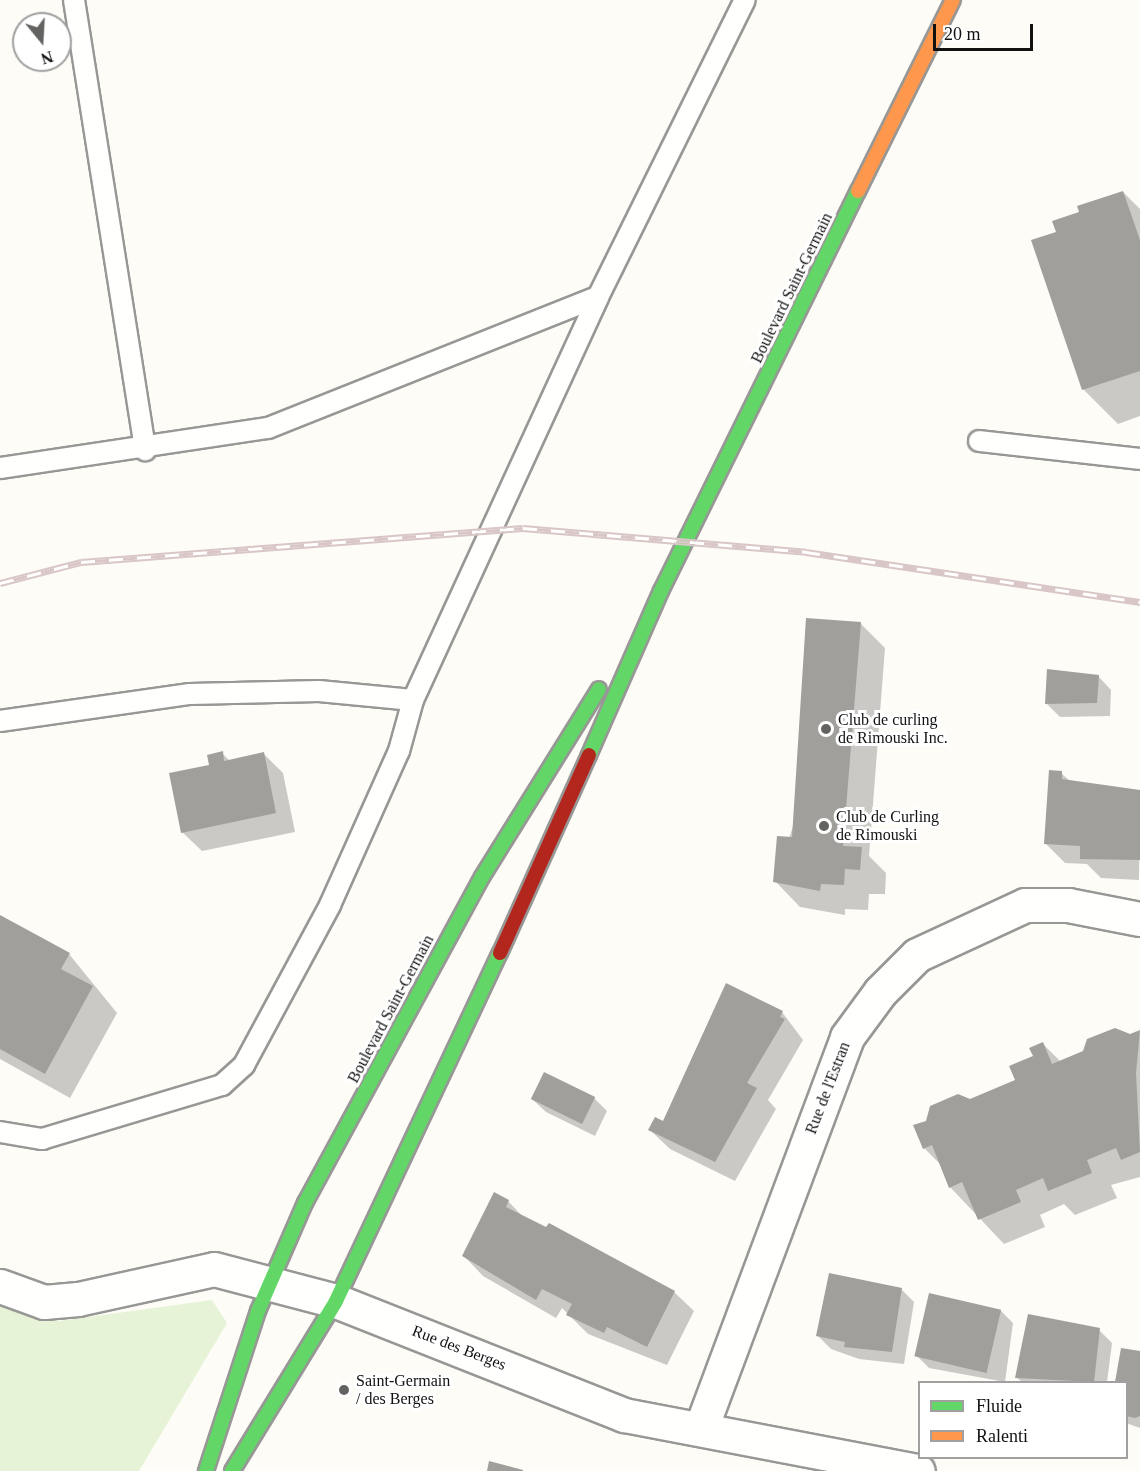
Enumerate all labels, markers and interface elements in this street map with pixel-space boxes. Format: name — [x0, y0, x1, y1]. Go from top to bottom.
north arrow — [12, 12, 72, 72]
scale bar — [936, 12, 1036, 50]
text: 20 m — [944, 24, 981, 44]
text: N — [39, 48, 55, 68]
street label: Boulevard Saint-Germain — [747, 210, 837, 366]
place label: Club de curling de Rimouski Inc. — [838, 710, 948, 748]
marker: Club de curling de Rimouski Inc. — [819, 722, 833, 736]
place label: Club de Curling de Rimouski — [836, 807, 939, 845]
marker: Club de Curling de Rimouski — [817, 819, 831, 833]
street label: Boulevard Saint-Germain — [344, 932, 438, 1086]
street label: Rue de l'Estran — [802, 1039, 854, 1137]
street label: Rue des Berges — [409, 1321, 509, 1375]
place label: Saint-Germain / des Berges — [356, 1371, 450, 1409]
legend — [918, 1381, 1128, 1459]
marker: Saint-Germain / des Berges — [337, 1383, 351, 1397]
text: Fluide — [976, 1396, 1022, 1416]
text: Ralenti — [976, 1426, 1028, 1446]

